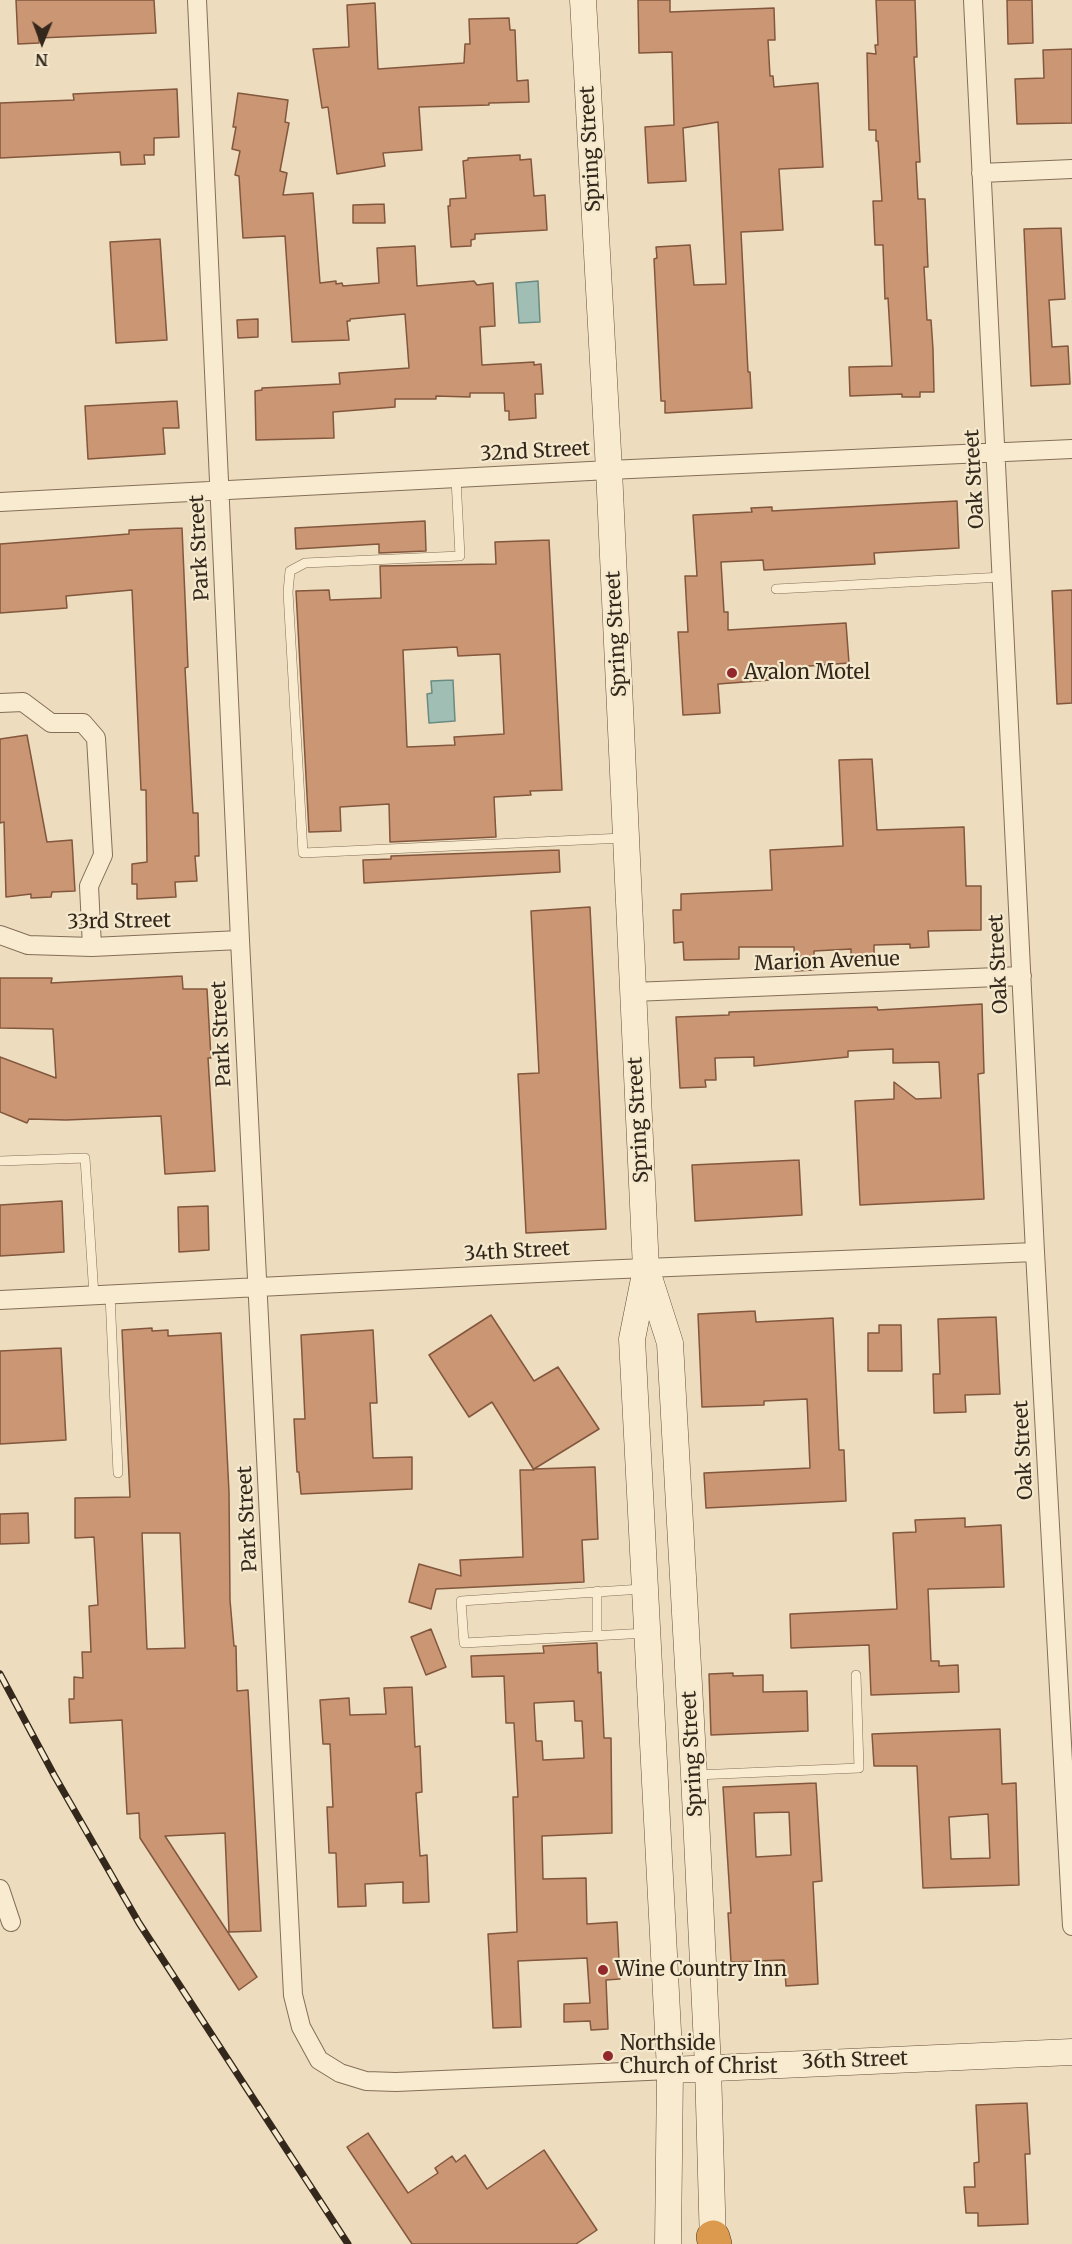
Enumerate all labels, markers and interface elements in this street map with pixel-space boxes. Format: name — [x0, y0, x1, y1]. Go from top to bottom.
north arrow — [12, 12, 72, 72]
text: N — [35, 50, 48, 70]
street label: Spring Street — [576, 85, 606, 213]
street label: Oak Street — [960, 429, 990, 529]
street label: 32nd Street — [480, 437, 590, 467]
street label: Park Street — [185, 494, 215, 602]
street label: Spring Street — [602, 570, 632, 698]
place label: Avalon Motel — [744, 661, 870, 685]
marker: Avalon Motel — [725, 666, 739, 680]
street label: 33rd Street — [67, 909, 171, 935]
street label: Oak Street — [984, 914, 1014, 1014]
street label: Marion Avenue — [754, 947, 900, 977]
street label: Park Street — [207, 980, 237, 1088]
street label: Spring Street — [624, 1056, 654, 1184]
street label: 34th Street — [463, 1237, 571, 1267]
street label: Oak Street — [1009, 1400, 1039, 1500]
street label: Park Street — [233, 1465, 263, 1573]
street label: Spring Street — [678, 1690, 708, 1818]
place label: Wine Country Inn — [615, 1958, 787, 1982]
marker: Wine Country Inn — [596, 1963, 610, 1977]
place label: Northside Church of Christ — [620, 2032, 778, 2079]
street label: 36th Street — [802, 2047, 908, 2075]
marker: Northside Church of Christ — [601, 2049, 615, 2063]

